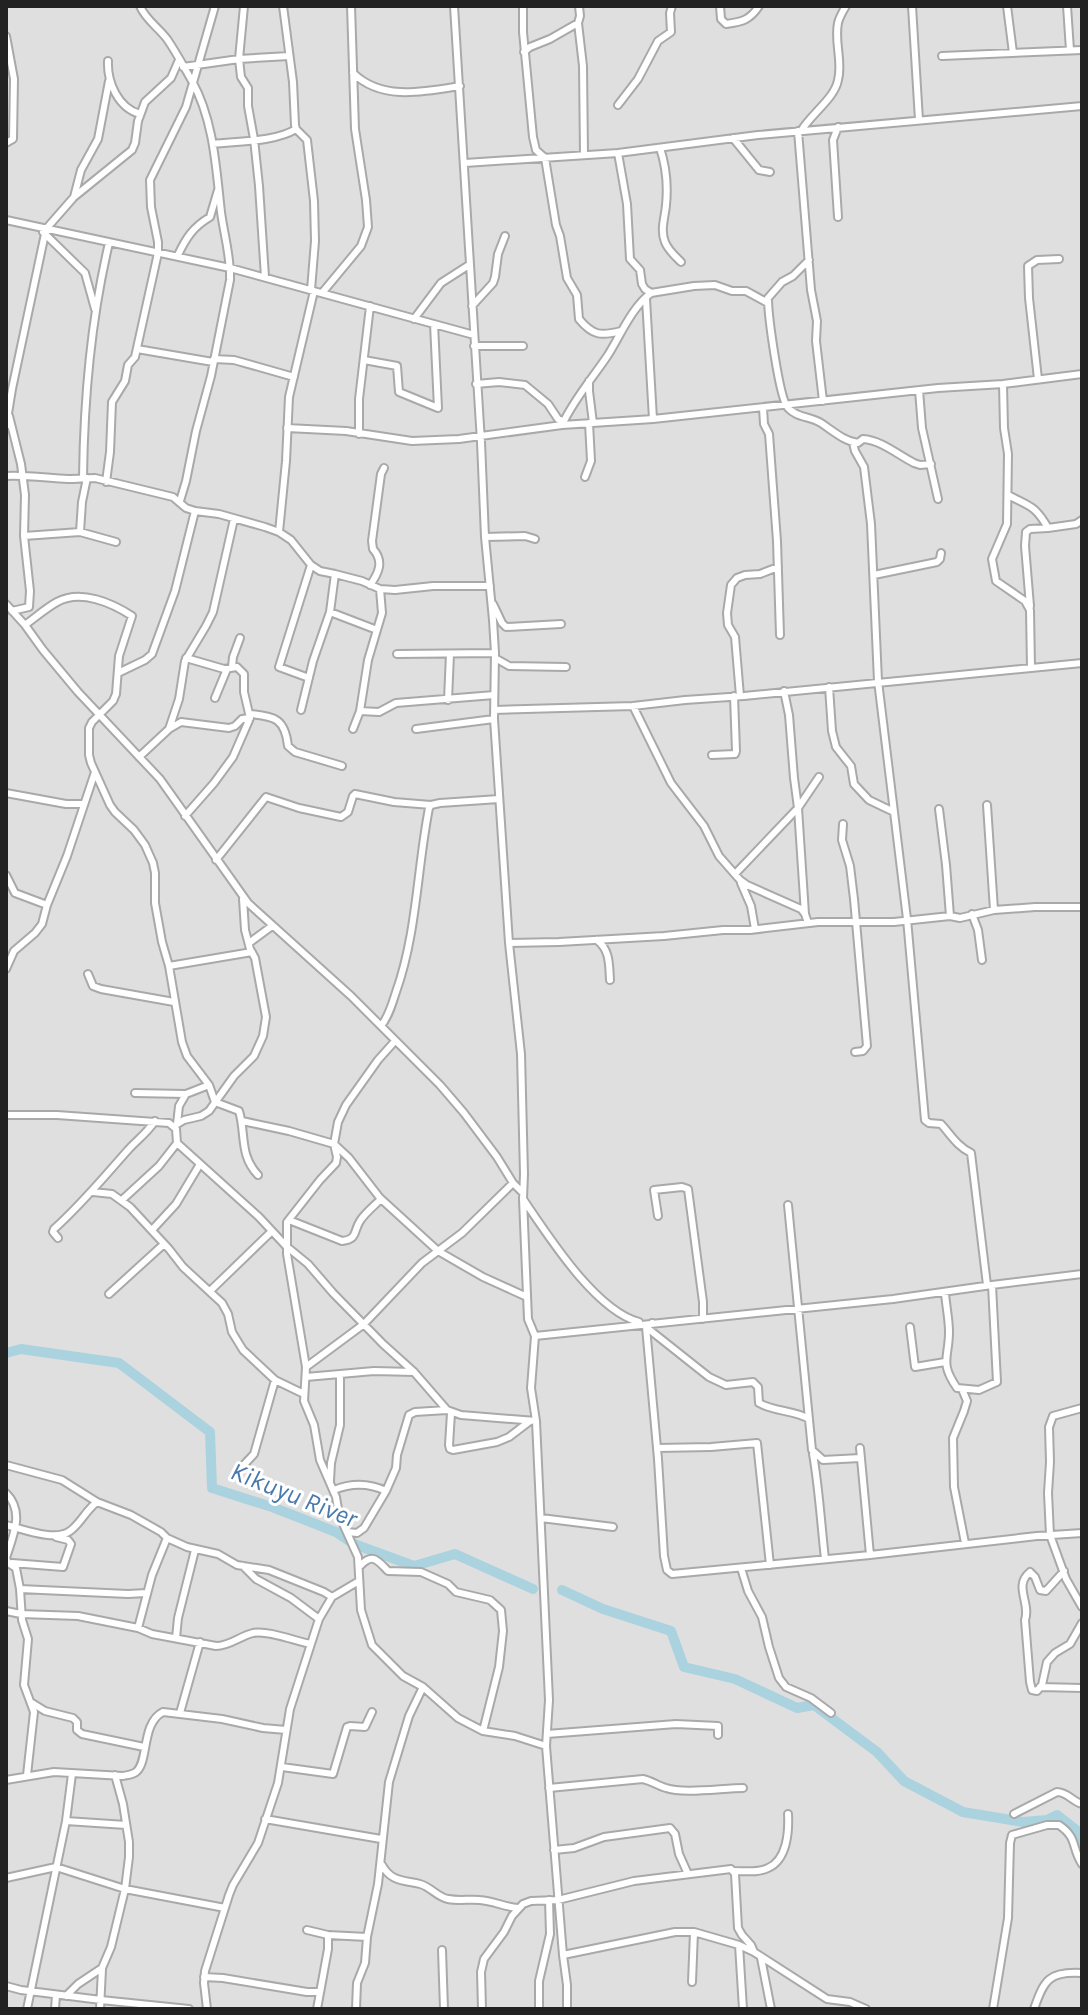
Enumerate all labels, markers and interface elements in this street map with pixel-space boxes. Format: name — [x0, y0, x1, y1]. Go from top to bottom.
water label: Kikuyu River — [226, 1456, 363, 1535]

